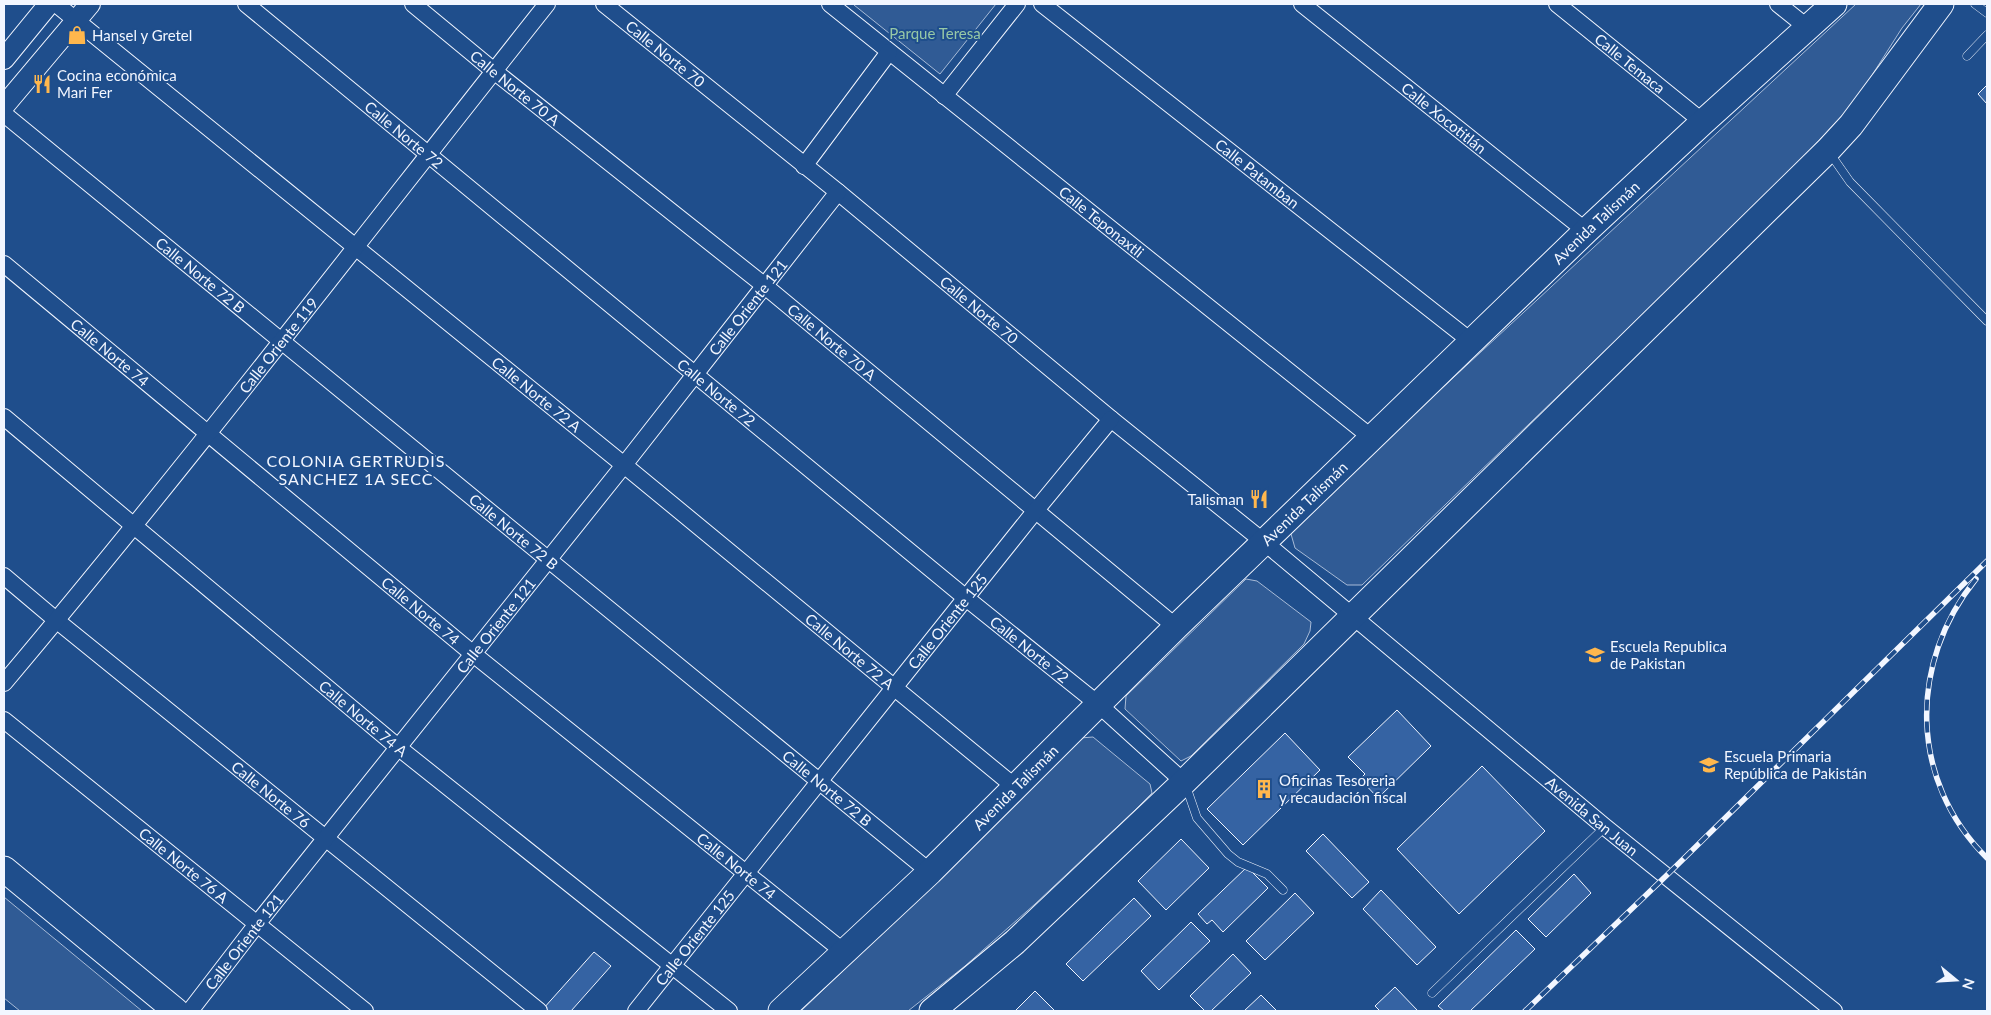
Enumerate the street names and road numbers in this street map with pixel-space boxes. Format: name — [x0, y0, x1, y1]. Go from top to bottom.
street label: Calle Norte 70 — [622, 16, 709, 91]
street label: Calle Temaca — [1591, 29, 1669, 97]
street label: Calle Norte 70 A — [467, 46, 564, 129]
street label: Calle Xocotitlán — [1398, 78, 1490, 157]
street label: Calle Norte 72 — [361, 97, 447, 172]
street label: Calle Patamban — [1212, 135, 1303, 212]
street label: Avenida Talismán — [1549, 177, 1643, 268]
street label: Calle Teponaxtli — [1056, 182, 1148, 261]
street label: Calle Norte 72 B — [152, 233, 249, 317]
street label: Calle Oriente 121 — [705, 256, 791, 359]
street label: Calle Norte 70 — [937, 272, 1022, 347]
street label: Calle Oriente 119 — [235, 294, 321, 397]
street label: Calle Norte 70 A — [784, 300, 880, 384]
street label: Calle Norte 74 — [67, 315, 153, 390]
street label: Calle Norte 72 A — [488, 353, 585, 436]
street label: Calle Norte 72 — [674, 355, 759, 430]
street label: Avenida Talismán — [1257, 458, 1351, 549]
street label: Calle Norte 72 B — [466, 490, 562, 573]
street label: Calle Oriente 125 — [904, 570, 991, 672]
street label: Calle Norte 74 — [378, 573, 464, 648]
street label: Calle Oriente 121 — [452, 574, 539, 677]
street label: Calle Norte 72 A — [802, 609, 898, 693]
street label: Calle Norte 72 — [987, 612, 1073, 686]
street label: Calle Norte 74 A — [316, 676, 412, 761]
street label: Avenida Talismán — [969, 741, 1061, 833]
street label: Calle Norte 72 B — [779, 746, 875, 830]
street label: Calle Norte 76 — [228, 757, 314, 832]
street label: Avenida San Juan — [1542, 773, 1642, 859]
street label: Calle Norte 76 A — [136, 824, 233, 907]
street label: Calle Norte 74 — [693, 829, 780, 903]
street label: Calle Oriente 125 — [651, 886, 738, 989]
street label: Calle Oriente 121 — [201, 890, 287, 993]

